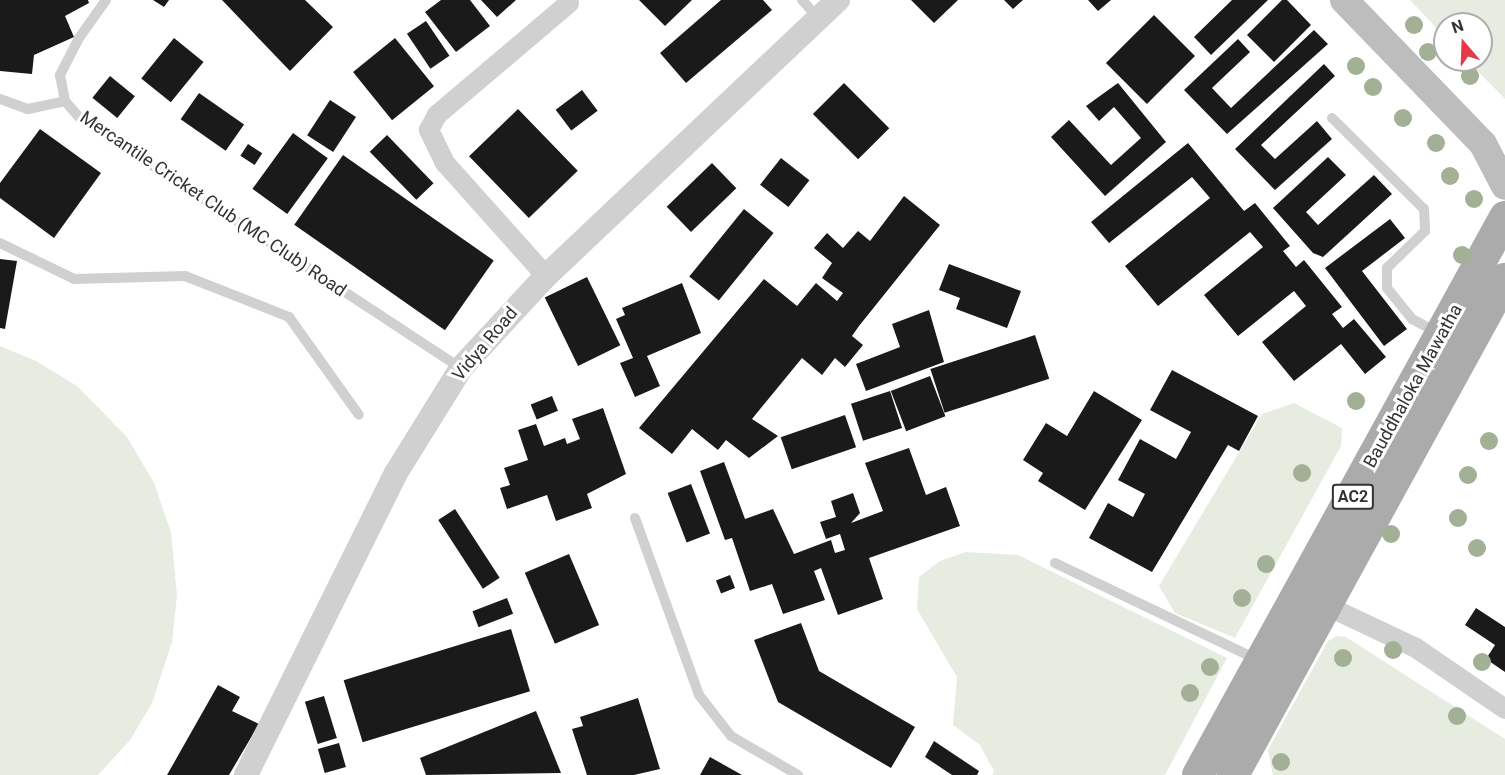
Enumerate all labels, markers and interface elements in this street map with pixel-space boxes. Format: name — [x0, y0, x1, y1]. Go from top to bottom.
north arrow — [1433, 12, 1493, 72]
text: N — [1449, 16, 1466, 37]
street label: Mercantile Cricket Club (MC Club) Road — [76, 107, 350, 301]
street label: Bauddhaloka Mawatha — [1359, 301, 1467, 471]
street label: Vidya Road — [448, 303, 522, 385]
road number: AC2 — [1330, 484, 1376, 510]

